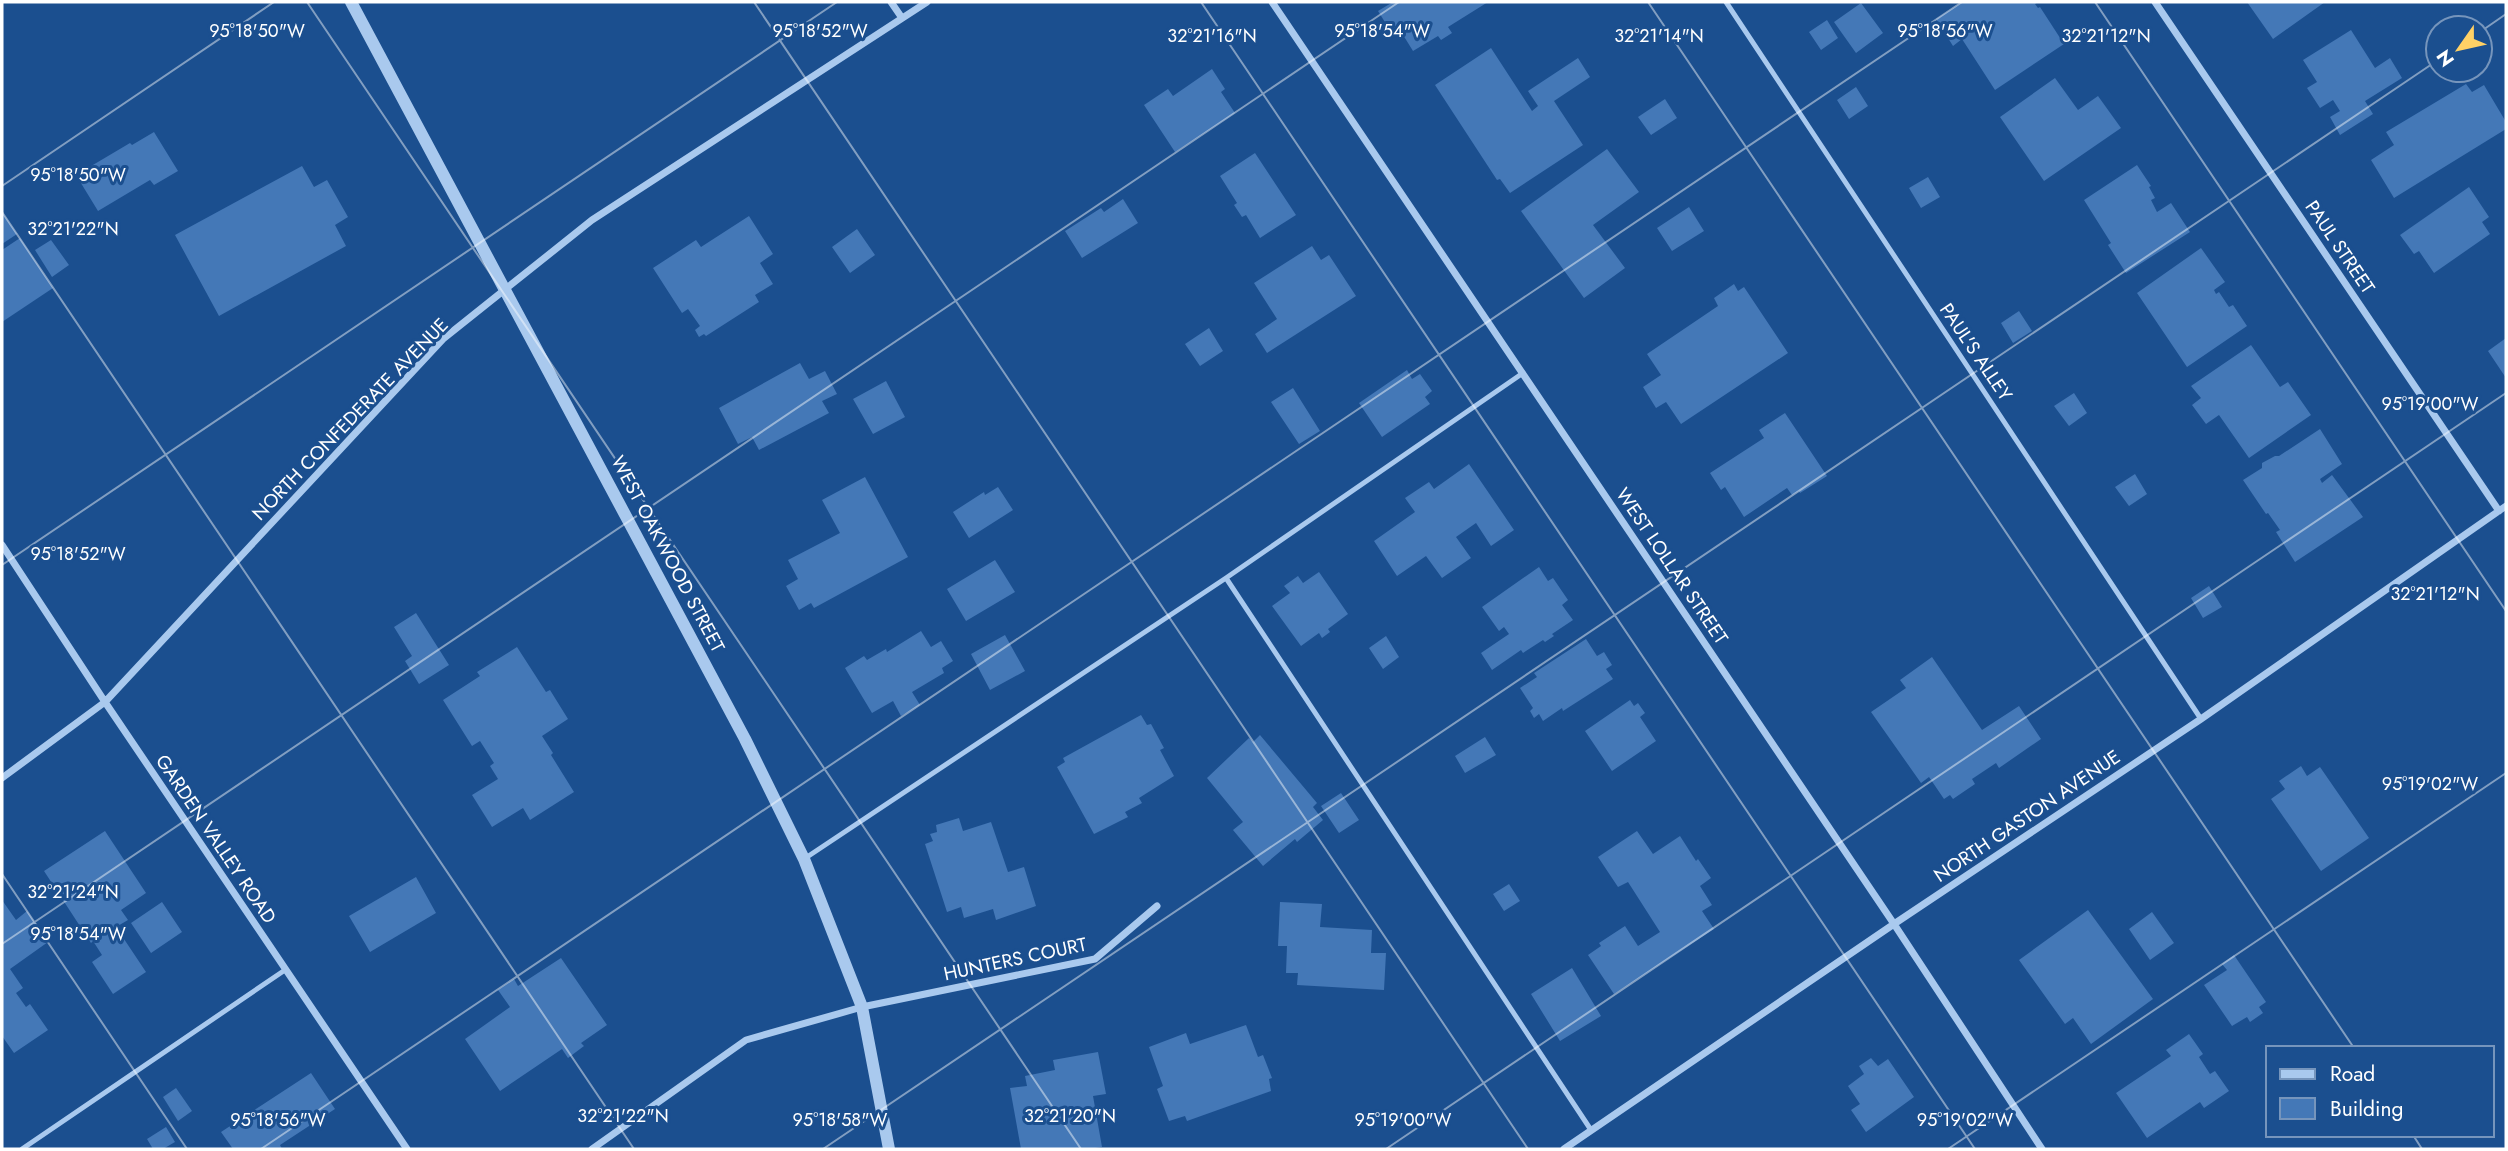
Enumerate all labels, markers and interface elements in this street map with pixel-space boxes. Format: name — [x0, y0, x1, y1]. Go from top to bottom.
north arrow — [2424, 14, 2494, 84]
text: 95°18'50"W — [209, 18, 305, 44]
text: 95°18'52"W — [772, 18, 868, 44]
text: 95°18'54"W — [1334, 18, 1430, 44]
text: 95°18'56"W — [1897, 18, 1993, 44]
text: 32°21'16"N — [1167, 23, 1257, 49]
text: 32°21'14"N — [1614, 23, 1704, 49]
text: 32°21'12"N — [2061, 23, 2151, 49]
text: N — [2430, 44, 2461, 72]
text: 95°18'50"W — [30, 162, 126, 188]
street label: PAUL STREET — [2299, 195, 2381, 299]
text: 32°21'22"N — [27, 216, 119, 242]
street label: PAUL'S ALLEY — [1933, 298, 2019, 407]
street label: NORTH CONFEDERATE AVENUE — [246, 312, 454, 526]
text: 95°19'00"W — [2382, 391, 2479, 417]
street label: WEST OAKWOOD STREET — [605, 451, 731, 657]
street label: WEST LOLLAR STREET — [1610, 482, 1735, 650]
text: 95°18'52"W — [30, 541, 126, 567]
text: 32°21'12"N — [2390, 581, 2480, 607]
street label: NORTH GASTON AVENUE — [1928, 743, 2126, 889]
street label: GARDEN VALLEY ROAD — [149, 749, 283, 929]
text: 95°19'02"W — [2382, 771, 2478, 797]
text: 32°21'24"N — [27, 879, 119, 905]
text: 95°18'54"W — [30, 921, 126, 947]
street label: HUNTERS COURT — [941, 931, 1089, 987]
legend — [2266, 1046, 2494, 1137]
text: Road — [2330, 1059, 2375, 1089]
text: Building — [2330, 1094, 2403, 1124]
text: 32°21'22"N — [577, 1103, 669, 1129]
text: 32°21'20"N — [1024, 1103, 1116, 1129]
text: 95°18'56"W — [230, 1107, 326, 1133]
text: 95°18'58"W — [793, 1107, 888, 1133]
text: 95°19'00"W — [1355, 1107, 1452, 1133]
text: 95°19'02"W — [1917, 1107, 2013, 1133]

